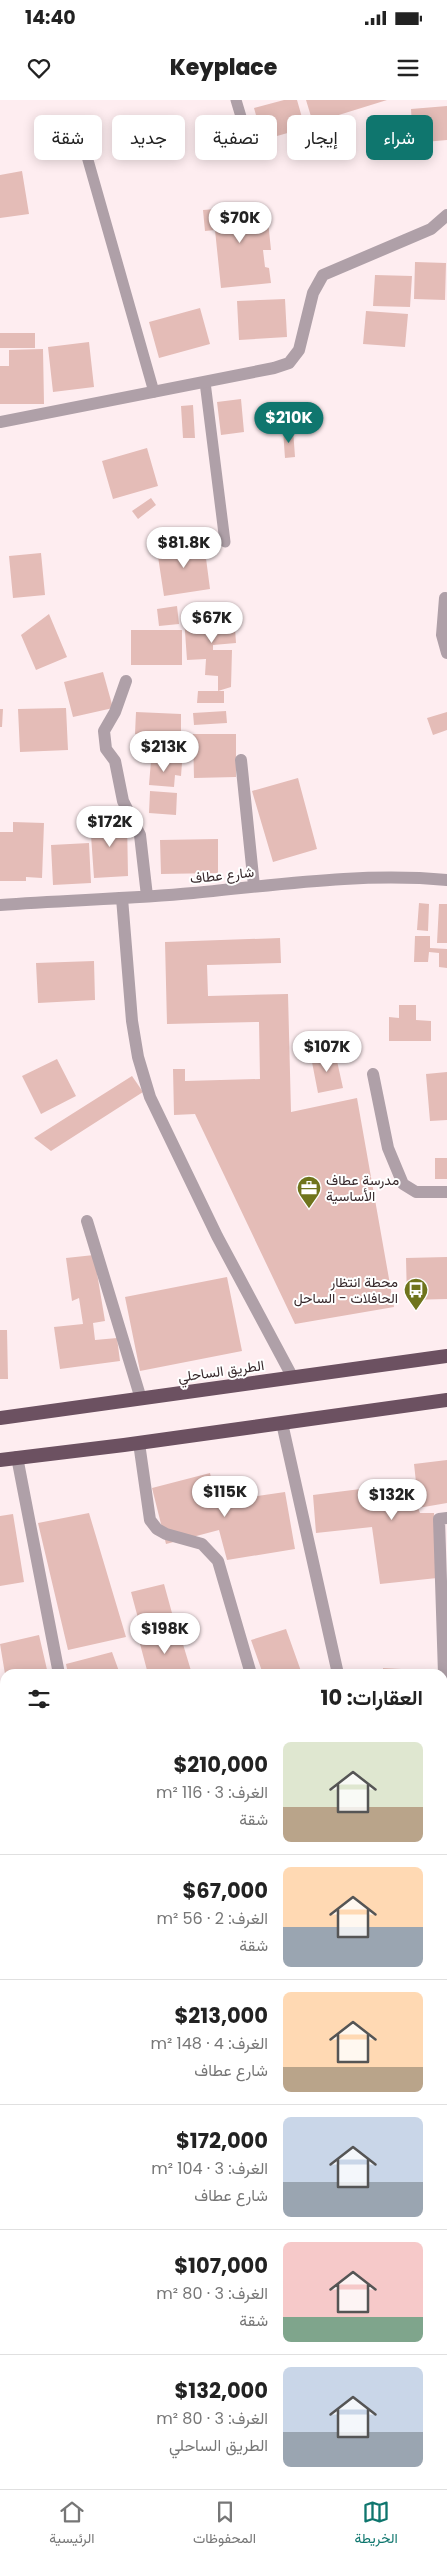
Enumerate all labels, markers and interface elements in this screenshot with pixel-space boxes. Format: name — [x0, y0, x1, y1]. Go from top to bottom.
text: 14:40 — [25, 4, 76, 31]
text: Keyplace — [170, 52, 277, 83]
icon: heart — [25, 54, 53, 82]
icon: menu — [394, 54, 422, 82]
chip: شقة — [34, 115, 102, 160]
chip: جديد — [112, 115, 185, 160]
chip: تصفية — [195, 115, 277, 160]
chip: إيجار — [287, 115, 356, 160]
chip: شراء — [366, 115, 433, 160]
pin: $70K — [210, 202, 270, 244]
text: $70K — [220, 206, 260, 229]
pin: $210K — [254, 402, 324, 444]
text: $210K — [265, 406, 313, 429]
pin: $81.8K — [143, 526, 225, 569]
text: $81.8K — [158, 531, 210, 554]
pin: $67K — [182, 602, 242, 644]
text: $67K — [192, 606, 232, 629]
pin: $213K — [129, 730, 199, 773]
text: $213K — [141, 735, 187, 758]
pin: $172K — [75, 806, 145, 848]
text: $172K — [87, 810, 133, 833]
street label: شارع عطاف — [189, 862, 255, 889]
pin: $107K — [292, 1030, 362, 1073]
text: $107K — [304, 1035, 350, 1058]
place label: مدرسة عطاف الأساسية — [326, 1170, 399, 1206]
office icon: مدرسة عطاف الأساسية — [296, 1175, 322, 1209]
place label: محطة انتظار الحافلات - الساحل — [294, 1272, 398, 1308]
bus stop icon: محطة انتظار الحافلات - الساحل — [403, 1277, 429, 1311]
street label: الطريق الساحلي — [177, 1355, 266, 1389]
pin: $115K — [190, 1476, 260, 1518]
pin: $132K — [357, 1478, 427, 1521]
text: $115K — [203, 1480, 247, 1503]
text: $132K — [369, 1483, 415, 1506]
pin: $198K — [130, 1612, 200, 1655]
text: $198K — [141, 1617, 189, 1640]
text: العقارات: 10 — [321, 1683, 423, 1712]
icon: filters — [25, 1685, 53, 1713]
text: $210,000 — [174, 1750, 268, 1779]
icon: home — [323, 1762, 383, 1822]
text: الغرف: 3 · 116 m² — [156, 1781, 268, 1804]
text: شقة — [239, 1808, 268, 1831]
text: $67,000 — [182, 1876, 268, 1905]
icon: home — [323, 1887, 383, 1947]
text: الغرف: 2 · 56 m² — [156, 1907, 268, 1930]
text: شقة — [239, 1934, 268, 1957]
text: $213,000 — [174, 2001, 268, 2030]
icon: home — [323, 2012, 383, 2072]
text: الغرف: 4 · 148 m² — [151, 2032, 268, 2055]
text: شارع عطاف — [194, 2059, 268, 2082]
text: $172,000 — [176, 2126, 268, 2155]
icon: home — [323, 2137, 383, 2197]
text: الغرف: 3 · 104 m² — [151, 2157, 268, 2180]
text: شارع عطاف — [194, 2184, 268, 2207]
text: $107,000 — [174, 2251, 268, 2280]
icon: home — [323, 2262, 383, 2322]
text: الغرف: 3 · 80 m² — [156, 2282, 268, 2305]
text: شقة — [239, 2309, 268, 2332]
text: $132,000 — [174, 2376, 268, 2405]
icon: home — [323, 2387, 383, 2447]
text: الغرف: 3 · 80 m² — [156, 2407, 268, 2430]
text: الطريق الساحلي — [169, 2434, 268, 2457]
tab: الرئيسية — [49, 2498, 95, 2551]
tab: المحفوظات — [193, 2498, 256, 2551]
tab: الخريطة — [354, 2498, 398, 2551]

